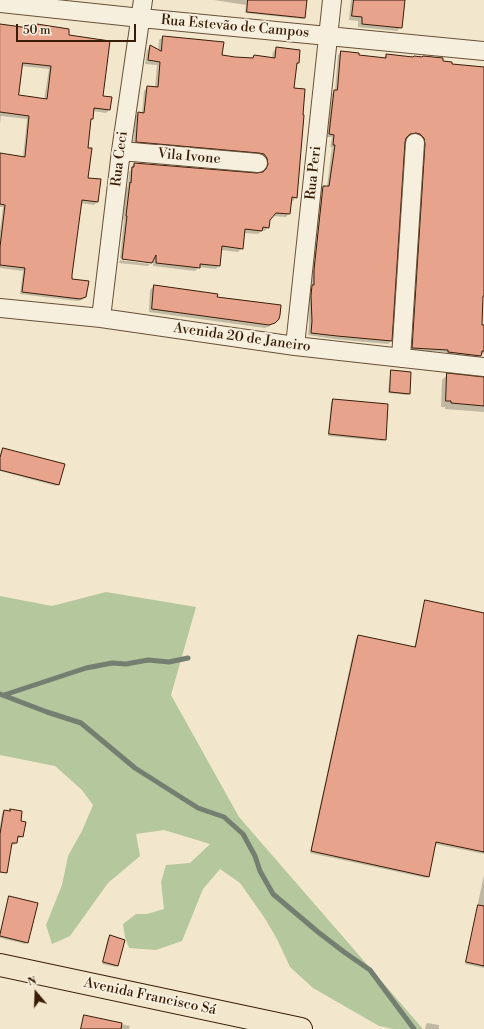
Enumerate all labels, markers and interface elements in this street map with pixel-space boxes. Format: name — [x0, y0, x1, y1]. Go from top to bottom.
street label: Rua Estevão de Campos — [160, 12, 310, 42]
scale bar — [18, 16, 138, 42]
text: 50 m — [23, 23, 51, 38]
street label: Rua Ceci — [108, 130, 132, 188]
street label: Rua Peri — [303, 145, 325, 201]
street label: Vila Ivone — [157, 146, 221, 168]
street label: Avenida 20 de Janeiro — [172, 320, 312, 356]
north arrow — [16, 973, 56, 1013]
text: N — [26, 974, 38, 990]
street label: Avenida Francisco Sá — [82, 975, 218, 1019]

